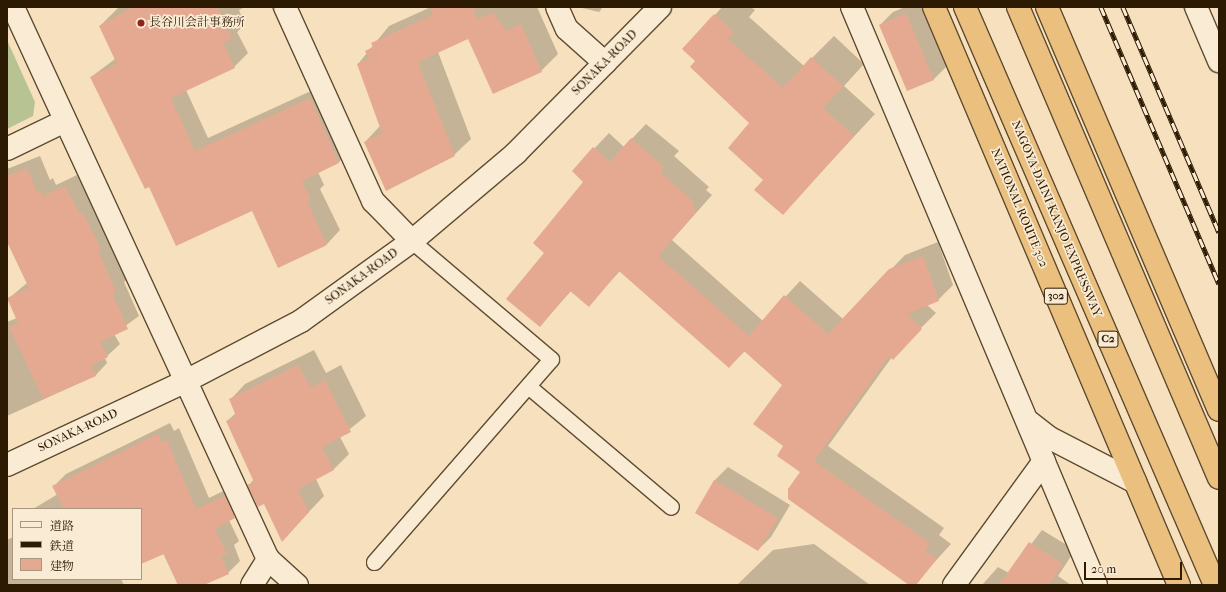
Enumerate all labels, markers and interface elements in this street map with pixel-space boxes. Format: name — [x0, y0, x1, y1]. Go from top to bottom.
place label: 長谷川会計事務所 — [149, 16, 245, 30]
marker: 長谷川会計事務所 — [136, 18, 146, 28]
street label: SONAKA-ROAD — [569, 27, 641, 99]
street label: NAGOYA-DAINI-KANJO EXPRESSWAY — [1008, 119, 1104, 319]
street label: NATIONAL ROUTE 302 — [987, 147, 1051, 269]
street label: SONAKA-ROAD — [323, 246, 401, 308]
road number: 302 — [1043, 287, 1069, 305]
road number: C2 — [1097, 330, 1119, 348]
street label: SONAKA-ROAD — [36, 406, 120, 456]
legend — [12, 508, 142, 580]
text: 道路 — [50, 519, 74, 533]
text: 鉄道 — [50, 539, 74, 553]
scale bar — [1086, 554, 1184, 580]
text: 建物 — [50, 559, 74, 573]
text: 20 m — [1091, 562, 1116, 576]

